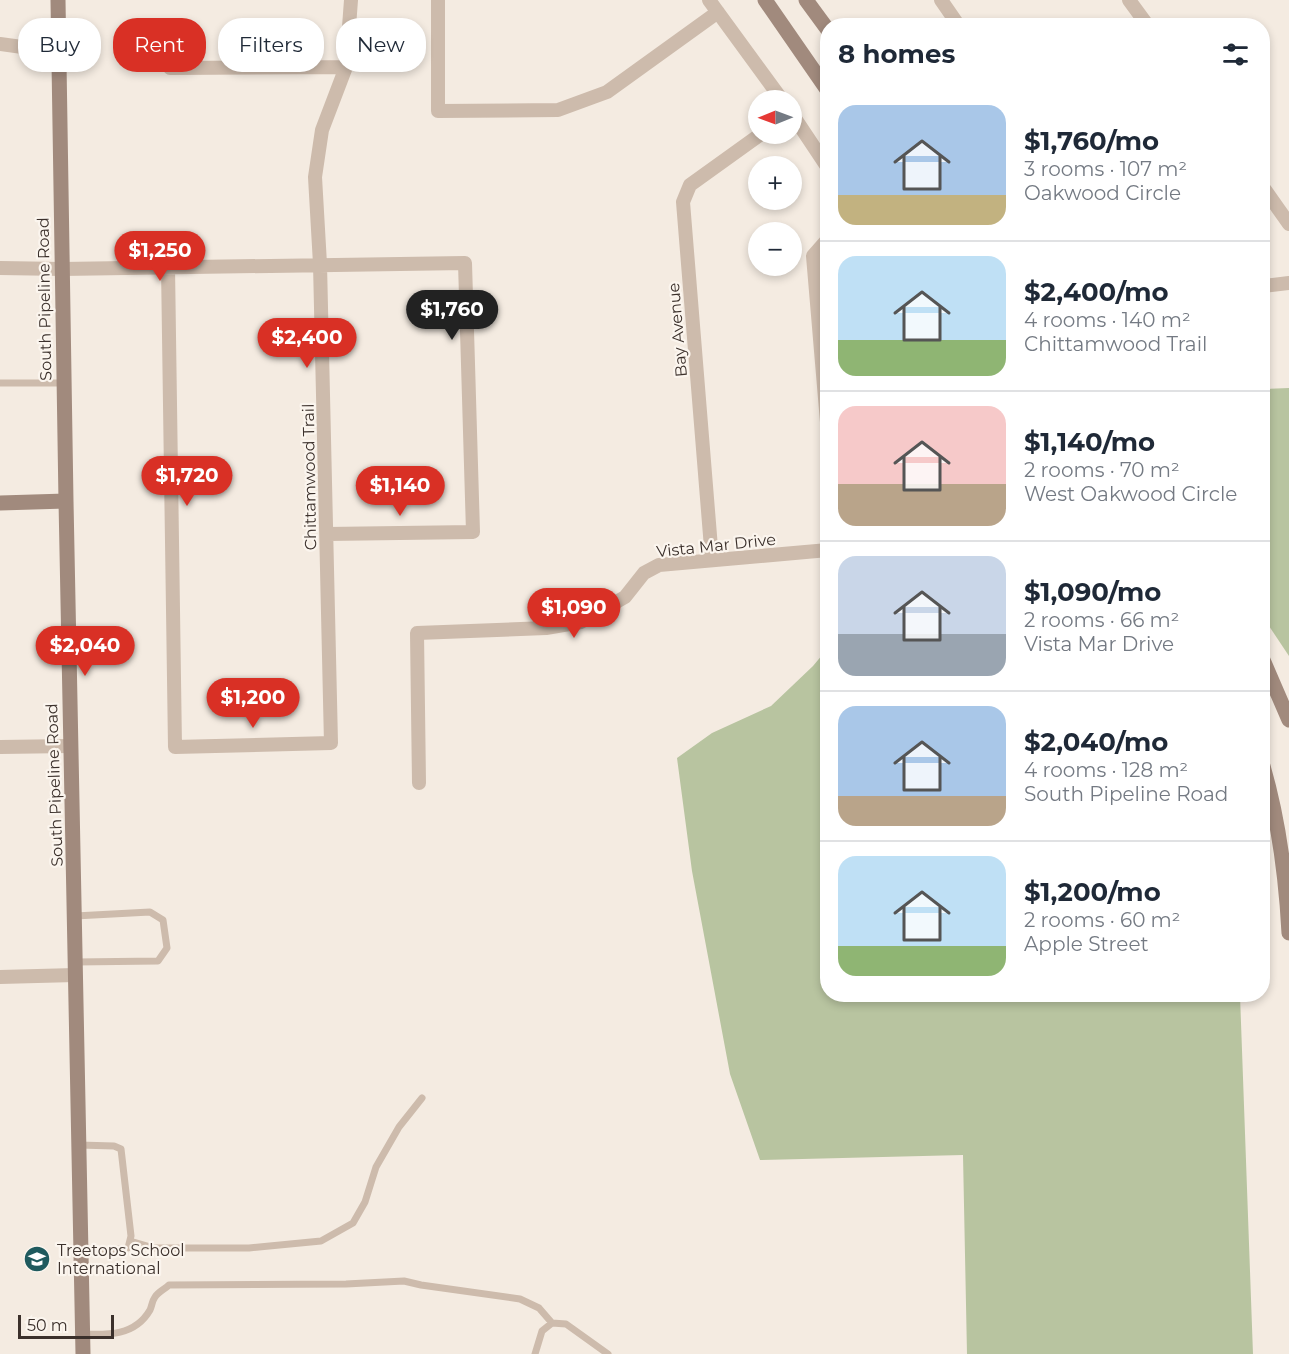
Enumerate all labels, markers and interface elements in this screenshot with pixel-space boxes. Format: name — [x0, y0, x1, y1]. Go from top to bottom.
chip: Buy — [18, 18, 101, 72]
chip: Rent — [113, 18, 206, 72]
chip: Filters — [218, 18, 324, 72]
chip: New — [336, 18, 426, 72]
text: 8 homes — [838, 38, 955, 70]
icon: filters — [1219, 38, 1252, 71]
north arrow — [748, 90, 802, 144]
map controls — [748, 90, 802, 276]
text: $1,760/mo — [1024, 125, 1159, 157]
icon: home — [886, 129, 958, 201]
button: + — [748, 156, 802, 210]
text: 3 rooms · 107 m² — [1024, 157, 1187, 181]
text: Oakwood Circle — [1024, 181, 1181, 205]
street label: South Pipeline Road — [34, 217, 55, 381]
button: − — [748, 222, 802, 276]
pin: $1,250 — [111, 231, 209, 282]
text: $1,250 — [128, 238, 192, 262]
text: $2,400/mo — [1024, 276, 1169, 308]
icon: home — [886, 280, 958, 352]
street label: Bay Avenue — [664, 282, 691, 378]
pin: $1,760 — [403, 290, 501, 341]
text: $1,760 — [420, 297, 484, 321]
text: 4 rooms · 140 m² — [1024, 308, 1191, 332]
pin: $2,400 — [258, 318, 356, 369]
text: $2,400 — [272, 325, 342, 349]
text: Chittamwood Trail — [1024, 332, 1207, 356]
street label: Chittamwood Trail — [299, 403, 320, 551]
text: $1,140/mo — [1024, 426, 1155, 458]
icon: home — [886, 430, 958, 502]
pin: $1,720 — [138, 456, 236, 507]
text: 2 rooms · 70 m² — [1024, 458, 1180, 482]
text: $1,720 — [155, 463, 219, 487]
pin: $1,140 — [351, 466, 449, 517]
text: $1,140 — [370, 473, 430, 497]
text: West Oakwood Circle — [1024, 482, 1237, 506]
street label: Vista Mar Drive — [655, 530, 777, 561]
text: $1,090/mo — [1024, 576, 1161, 608]
icon: home — [886, 580, 958, 652]
pin: $1,090 — [525, 588, 623, 639]
text: $1,090 — [541, 595, 607, 619]
text: 2 rooms · 66 m² — [1024, 608, 1179, 632]
pin: $2,040 — [36, 626, 134, 677]
text: Vista Mar Drive — [1024, 632, 1174, 656]
text: $2,040 — [50, 633, 120, 657]
pin: $1,200 — [204, 678, 302, 729]
text: $1,200 — [221, 685, 285, 709]
street label: South Pipeline Road — [42, 703, 67, 867]
text: $2,040/mo — [1024, 726, 1168, 758]
icon: home — [886, 730, 958, 802]
text: 4 rooms · 128 m² — [1024, 758, 1188, 782]
text: South Pipeline Road — [1024, 782, 1228, 806]
text: $1,200/mo — [1024, 876, 1161, 908]
icon: home — [886, 880, 958, 952]
text: 2 rooms · 60 m² — [1024, 908, 1180, 932]
text: Apple Street — [1024, 932, 1149, 956]
place label: Treetops School International — [57, 1241, 185, 1278]
school or university icon: Treetops School International — [22, 1244, 52, 1274]
scale bar — [18, 1312, 114, 1340]
text: 50 m — [27, 1316, 68, 1335]

